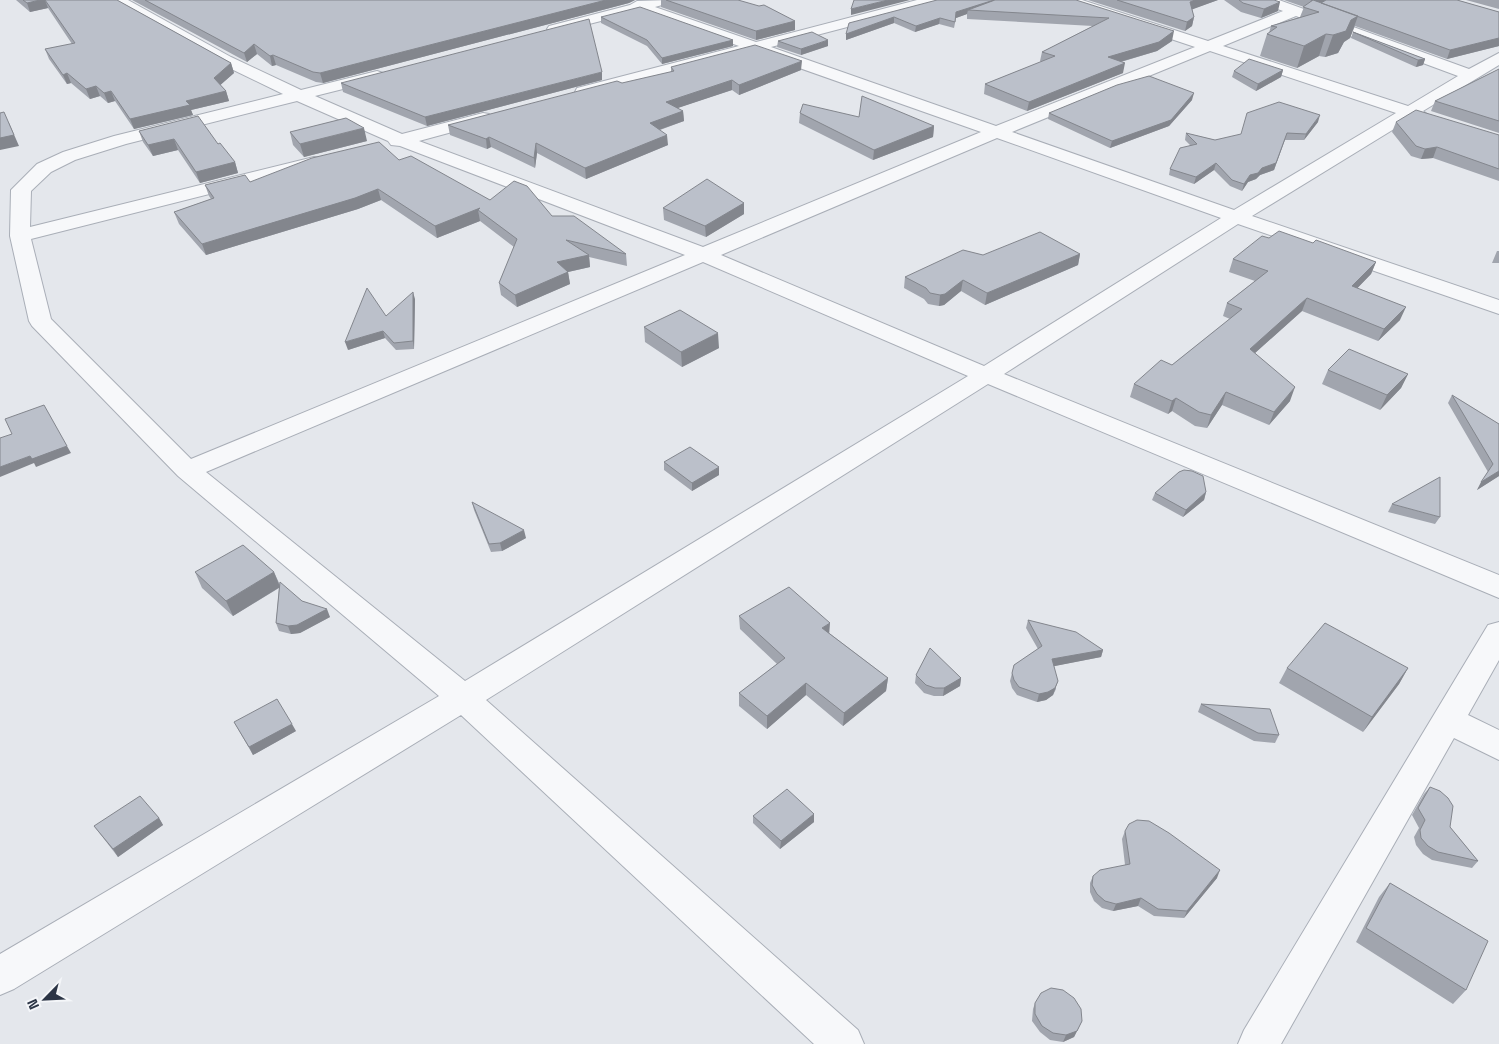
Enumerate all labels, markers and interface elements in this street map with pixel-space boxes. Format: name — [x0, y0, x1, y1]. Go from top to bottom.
north arrow — [20, 974, 70, 1024]
text: N — [23, 996, 43, 1012]

